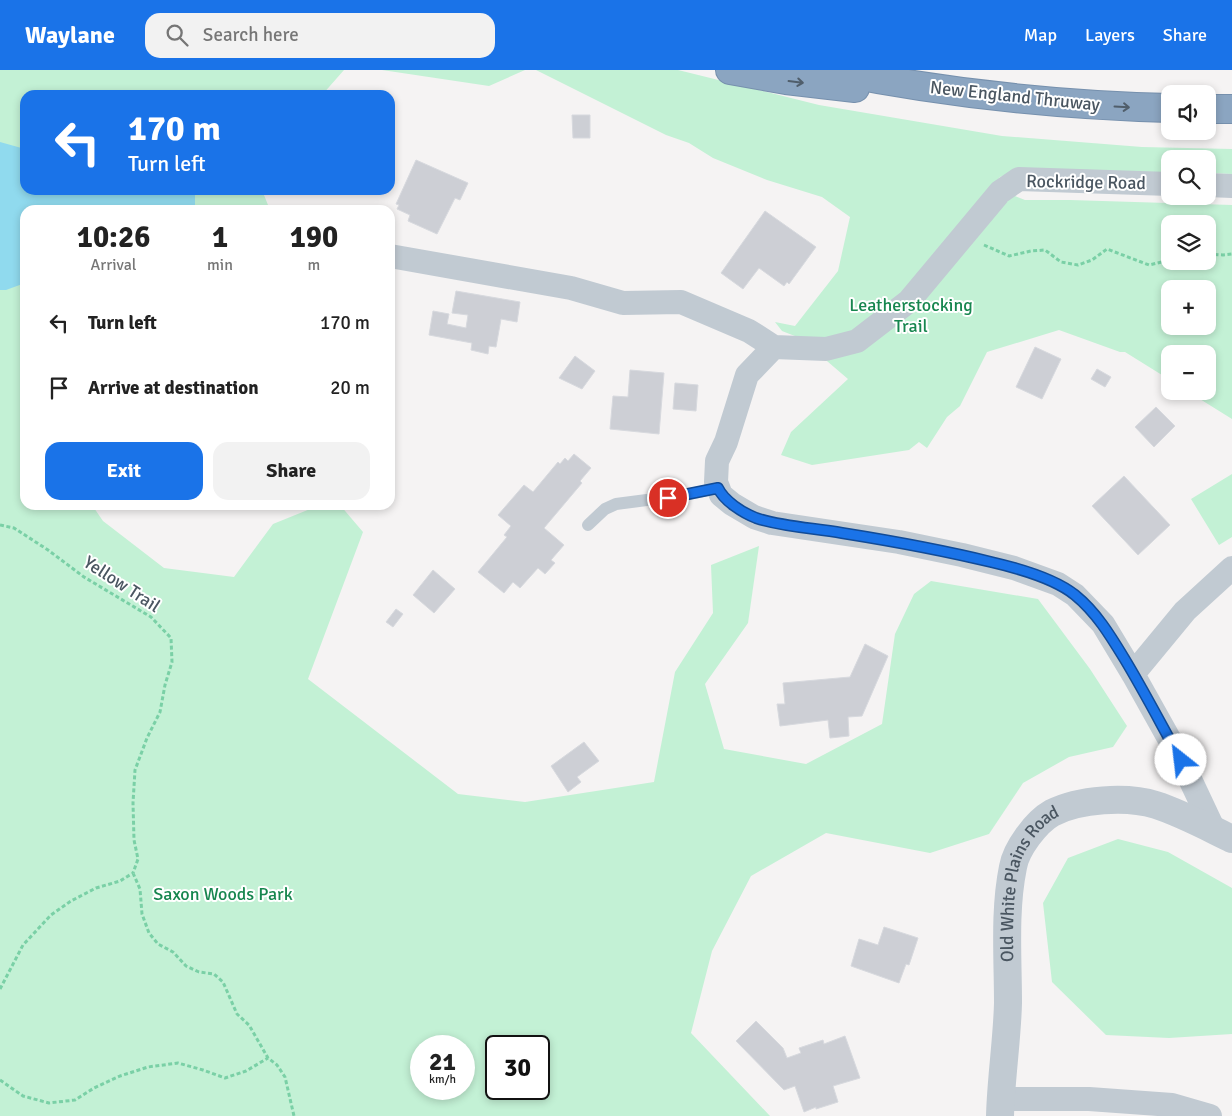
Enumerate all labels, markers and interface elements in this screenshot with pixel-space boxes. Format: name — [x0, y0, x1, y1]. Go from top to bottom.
search box — [145, 13, 495, 58]
text: Waylane — [25, 20, 115, 50]
icon: search — [163, 21, 191, 49]
text: Search here — [203, 23, 299, 47]
text: Map — [1024, 24, 1057, 46]
text: Layers — [1085, 24, 1135, 46]
text: Share — [1163, 24, 1207, 46]
street label: New England Thruway — [929, 76, 1102, 116]
one-way arrow — [787, 77, 803, 87]
map controls — [1161, 85, 1216, 400]
button: sound — [1161, 85, 1216, 140]
one-way arrow — [1114, 102, 1130, 111]
text: 170 m — [128, 107, 221, 150]
icon: left — [45, 110, 110, 175]
text: Turn left — [128, 150, 206, 177]
button: search — [1161, 150, 1216, 205]
street label: Rockridge Road — [1026, 170, 1146, 194]
button: layers — [1161, 215, 1216, 270]
text: 10:26 — [77, 219, 150, 256]
text: 1 — [212, 219, 228, 256]
text: 190 — [290, 219, 338, 256]
text: Arrival — [90, 255, 137, 275]
text: min — [207, 255, 233, 275]
text: m — [308, 255, 320, 275]
button: + — [1161, 280, 1216, 335]
park label: Leatherstocking Trail — [849, 294, 973, 337]
icon: left — [45, 309, 73, 337]
text: Turn left — [88, 311, 157, 335]
text: 170 m — [320, 311, 370, 335]
button: − — [1161, 345, 1216, 400]
icon: arrive — [45, 374, 73, 402]
text: Arrive at destination — [88, 376, 259, 400]
text: 20 m — [330, 376, 370, 400]
button: Exit — [45, 442, 203, 500]
button: Share — [213, 442, 370, 500]
pin — [647, 477, 689, 519]
icon: arrive — [654, 484, 682, 512]
street label: Yellow Trail — [79, 551, 165, 617]
position arrow — [1154, 733, 1206, 785]
street label: Old White Plains Road — [996, 801, 1062, 962]
park label: Saxon Woods Park — [153, 883, 293, 905]
speed limit sign: 30 — [485, 1035, 550, 1100]
text: 21 — [429, 1046, 456, 1077]
text: km/h — [429, 1072, 456, 1087]

